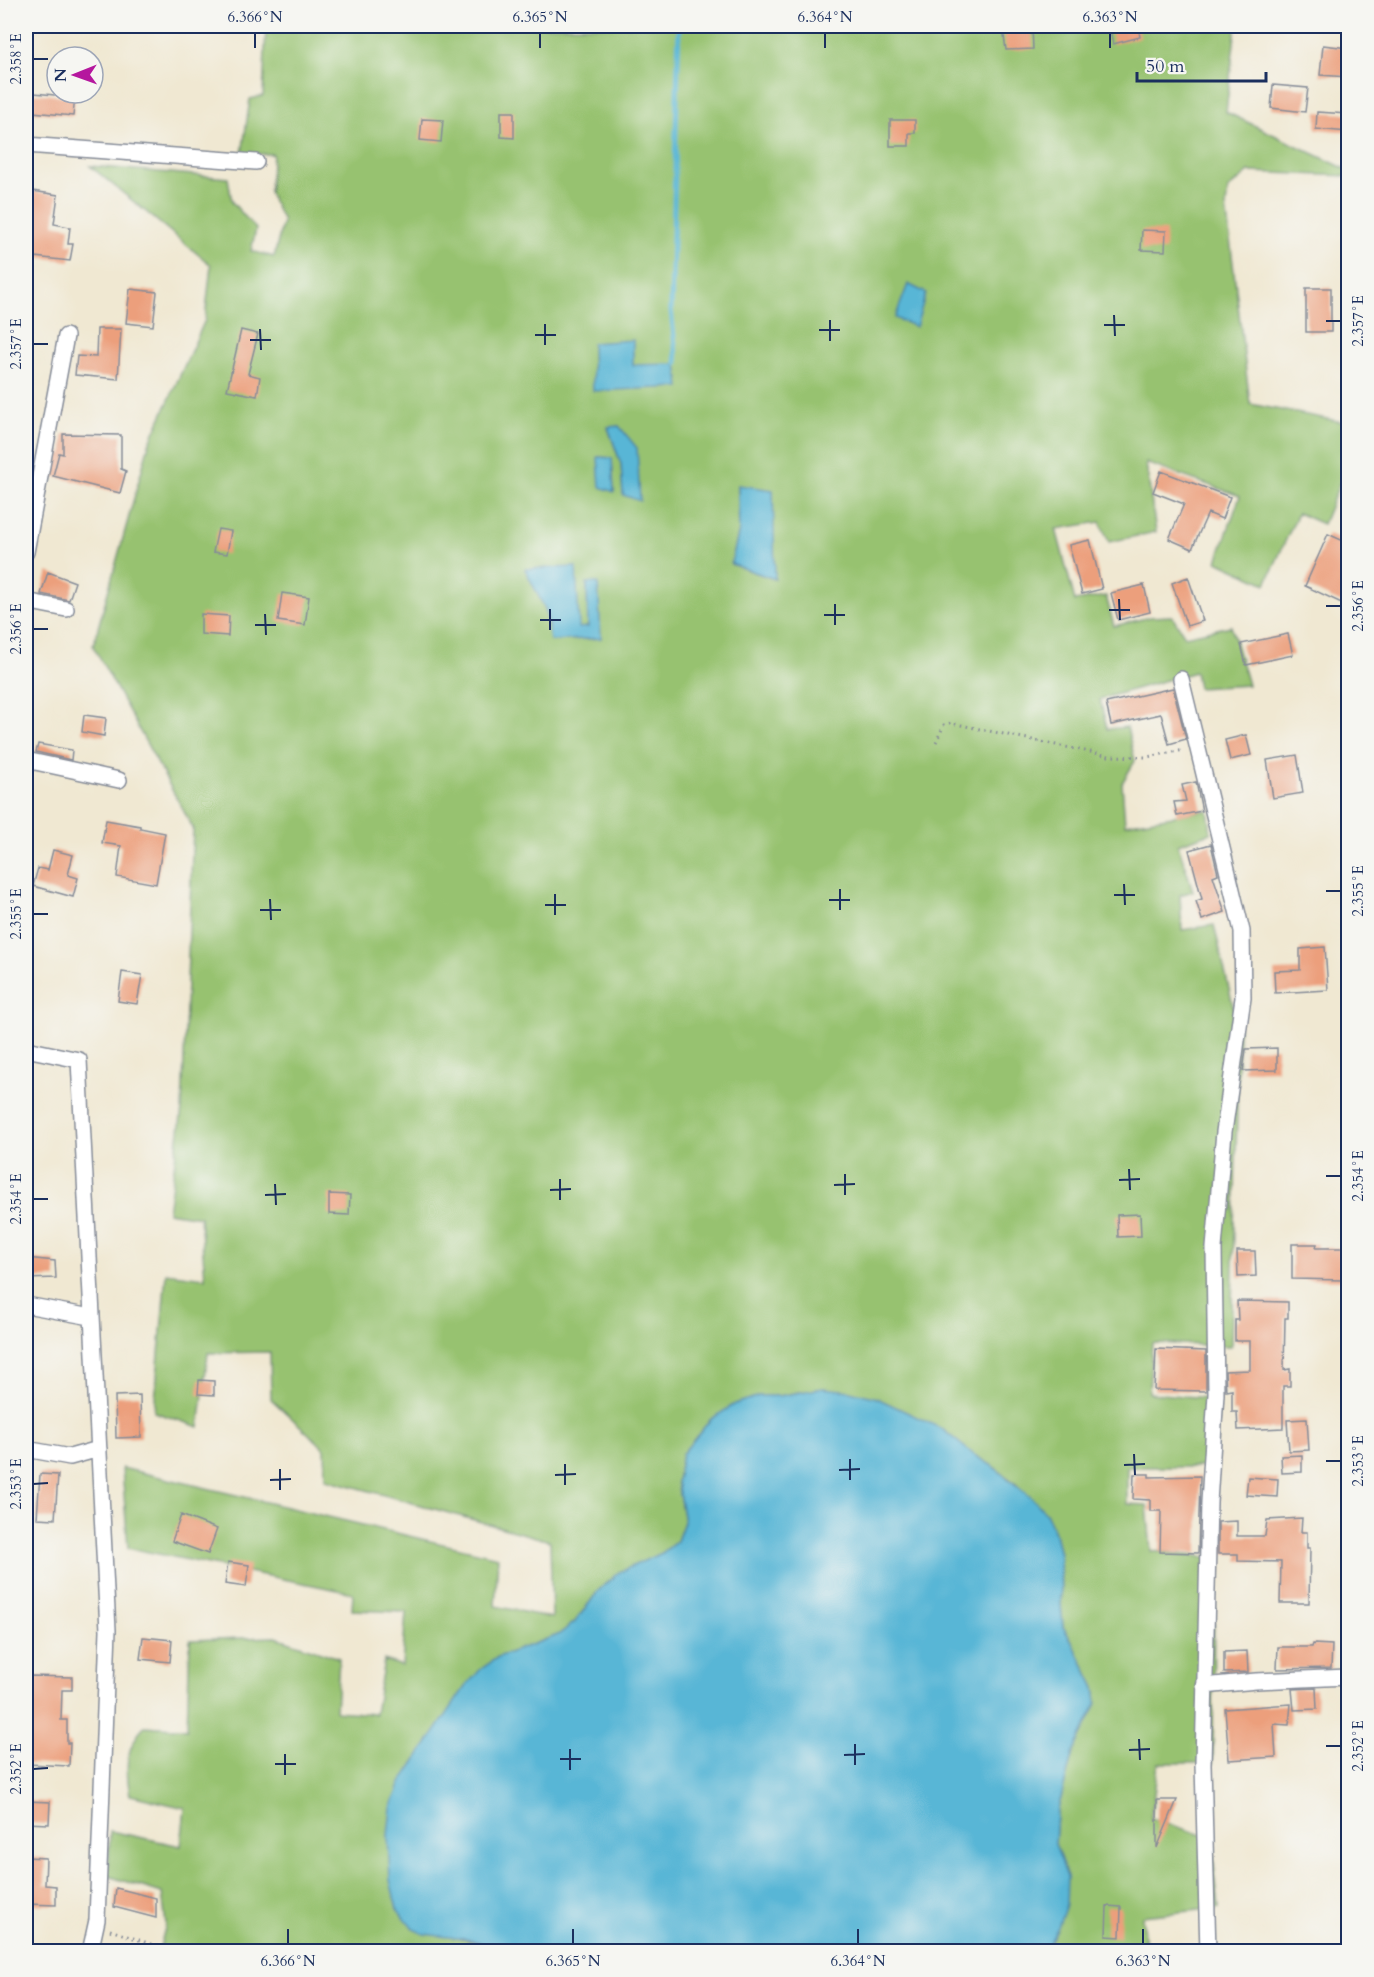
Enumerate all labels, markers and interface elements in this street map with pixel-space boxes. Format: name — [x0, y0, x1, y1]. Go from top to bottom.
text: 6.366°N — [227, 7, 283, 27]
text: 6.365°N — [512, 7, 568, 27]
text: 6.364°N — [797, 7, 853, 27]
text: 6.363°N — [1082, 7, 1138, 27]
text: 2.358°E — [6, 33, 26, 85]
north arrow — [45, 45, 105, 105]
scale bar — [1137, 45, 1266, 83]
text: 50 m — [1146, 54, 1185, 79]
text: N — [50, 68, 72, 82]
text: 2.357°E — [1348, 295, 1368, 347]
text: 2.357°E — [6, 318, 26, 370]
text: 2.356°E — [1348, 580, 1368, 632]
text: 2.356°E — [6, 603, 26, 655]
text: 2.355°E — [1348, 865, 1368, 917]
text: 2.355°E — [6, 888, 26, 940]
text: 2.354°E — [1348, 1150, 1368, 1202]
text: 2.354°E — [6, 1173, 26, 1225]
text: 2.353°E — [1348, 1435, 1368, 1487]
text: 2.353°E — [6, 1458, 26, 1510]
text: 2.352°E — [1348, 1720, 1368, 1772]
text: 2.352°E — [6, 1743, 26, 1795]
text: 6.366°N — [260, 1951, 316, 1971]
text: 6.365°N — [545, 1951, 601, 1971]
text: 6.364°N — [830, 1951, 886, 1971]
text: 6.363°N — [1115, 1951, 1171, 1971]

